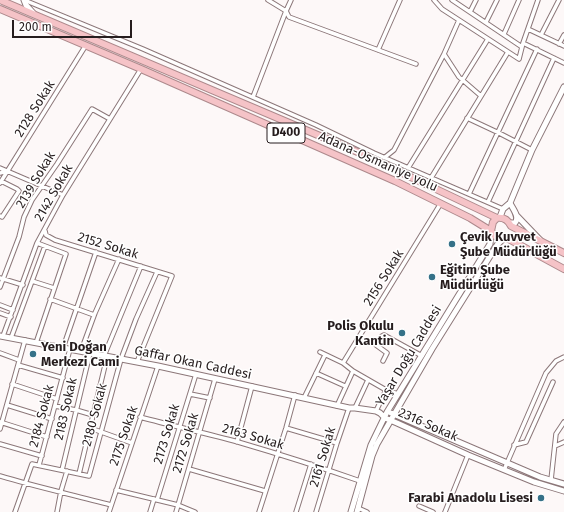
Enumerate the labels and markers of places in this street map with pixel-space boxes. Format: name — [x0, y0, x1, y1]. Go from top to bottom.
place label: Çevik Kuvvet Şube Müdürlüğü — [460, 229, 557, 260]
marker: Çevik Kuvvet Şube Müdürlüğü — [447, 239, 457, 249]
place label: Eğitim Şube Müdürlüğü — [440, 262, 510, 293]
marker: Eğitim Şube Müdürlüğü — [427, 272, 437, 282]
place label: Polis Okulu Kantin — [327, 318, 394, 349]
marker: Polis Okulu Kantin — [397, 328, 407, 338]
place label: Yeni Doğan Merkezi Cami — [41, 339, 120, 370]
marker: Yeni Doğan Merkezi Cami — [28, 349, 38, 359]
place label: Farabi Anadolu Lisesi — [408, 490, 533, 506]
marker: Farabi Anadolu Lisesi — [536, 493, 546, 503]

